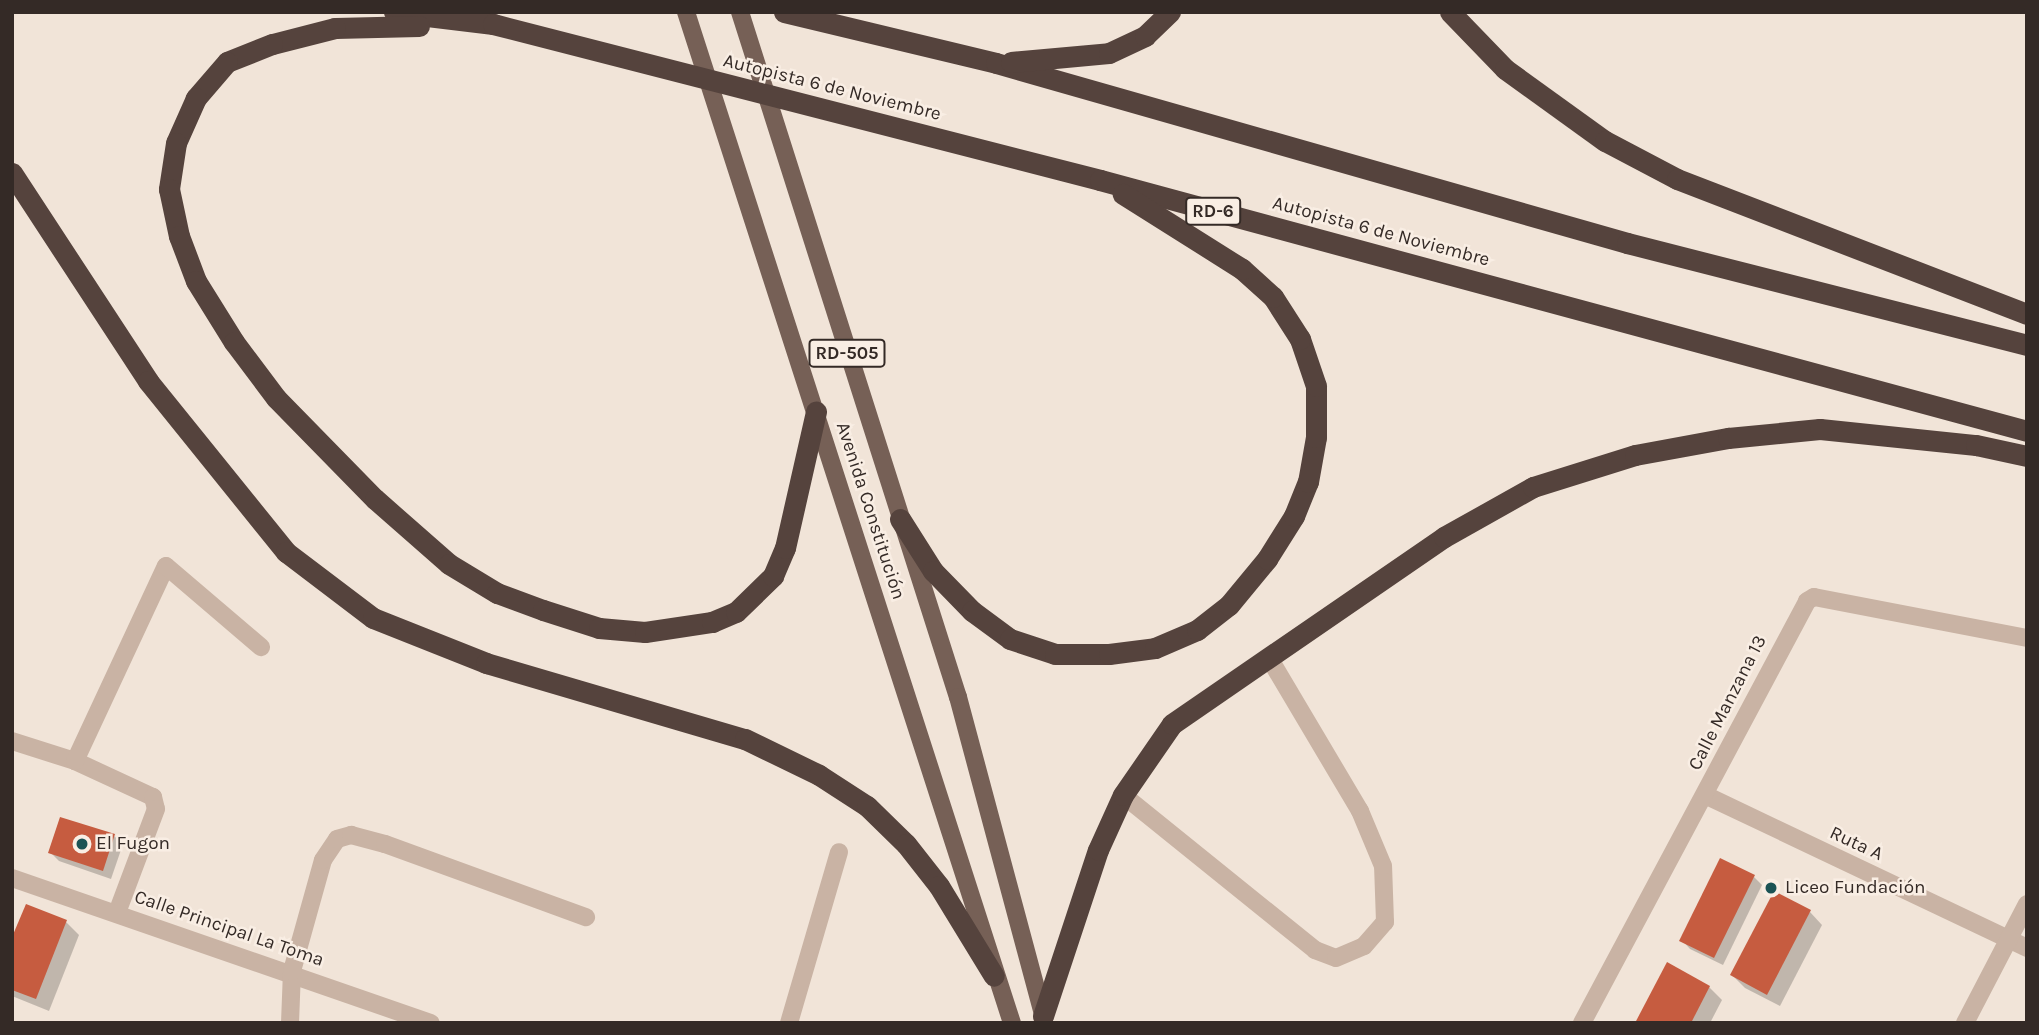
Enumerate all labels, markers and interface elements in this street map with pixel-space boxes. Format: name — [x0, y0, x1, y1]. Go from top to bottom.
street label: Autopista 6 de Noviembre — [721, 50, 943, 126]
street label: Autopista 6 de Noviembre — [1270, 192, 1492, 272]
road number: RD-6 — [1185, 196, 1241, 226]
road number: RD-505 — [808, 338, 886, 368]
street label: Avenida Constitución — [831, 419, 909, 603]
street label: Calle Manzana 13 — [1684, 632, 1772, 774]
street label: Ruta A — [1826, 822, 1886, 866]
place label: El Fugon — [96, 833, 170, 855]
marker: El Fugon — [74, 836, 90, 852]
place label: Liceo Fundación — [1785, 877, 1926, 899]
marker: Liceo Fundación — [1763, 880, 1779, 896]
street label: Calle Principal La Toma — [131, 886, 327, 972]

